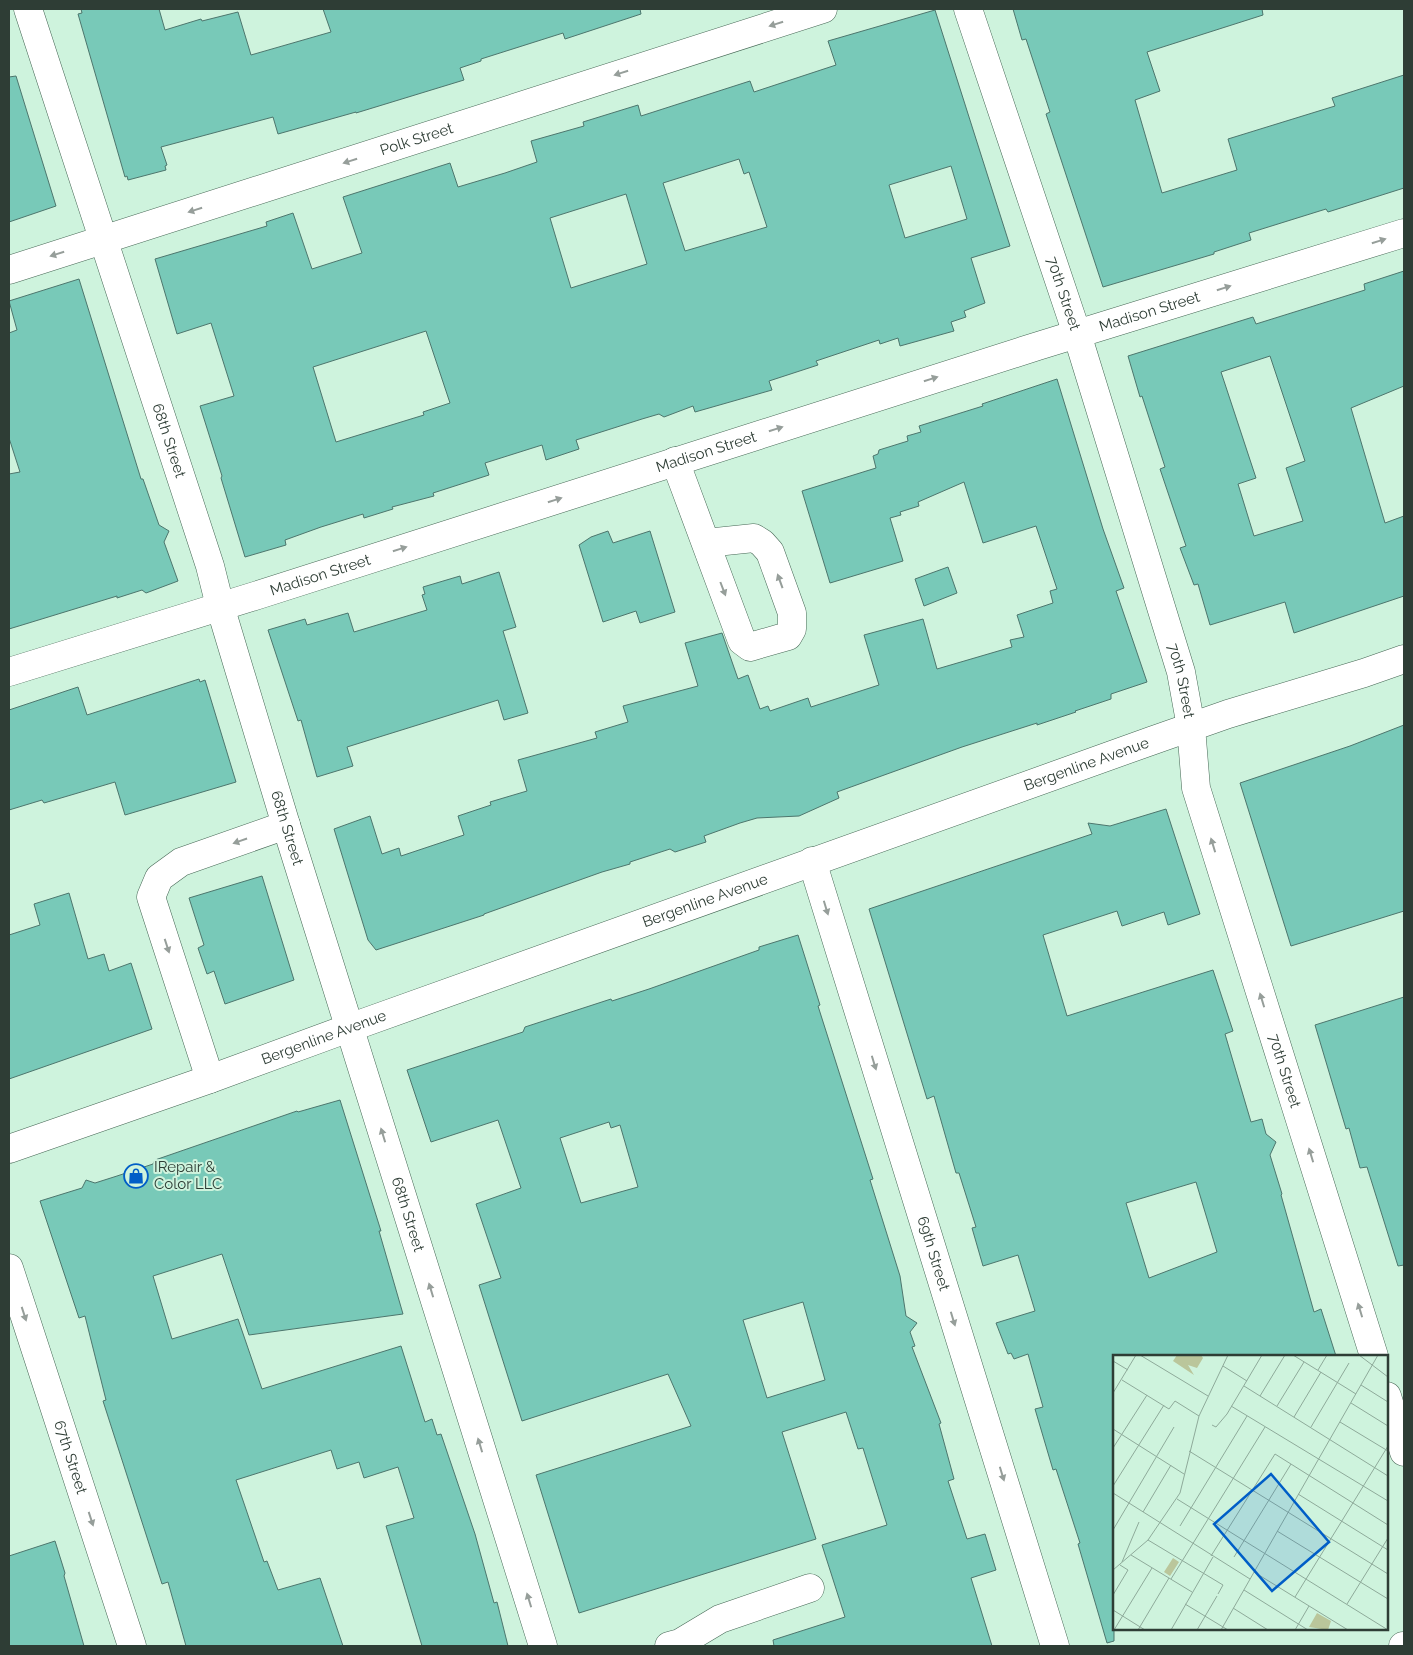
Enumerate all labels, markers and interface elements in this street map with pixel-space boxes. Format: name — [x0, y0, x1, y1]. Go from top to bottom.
one-way arrow — [768, 20, 783, 28]
one-way arrow — [614, 70, 629, 78]
street label: Polk Street — [378, 119, 455, 159]
one-way arrow — [342, 157, 357, 165]
one-way arrow — [188, 207, 203, 215]
one-way arrow — [1372, 236, 1387, 244]
one-way arrow — [50, 251, 65, 259]
street label: 70th Street — [1043, 254, 1084, 333]
one-way arrow — [1216, 284, 1231, 292]
street label: Madison Street — [1097, 288, 1202, 336]
one-way arrow — [924, 375, 939, 383]
street label: 68th Street — [148, 401, 190, 480]
one-way arrow — [769, 424, 784, 432]
street label: Madison Street — [654, 428, 759, 476]
one-way arrow — [547, 495, 562, 503]
one-way arrow — [393, 545, 408, 553]
street label: Madison Street — [268, 551, 373, 600]
one-way arrow — [776, 573, 784, 588]
one-way arrow — [719, 582, 727, 597]
street label: 70th Street — [1164, 641, 1198, 720]
street label: Bergenline Avenue — [1021, 733, 1152, 795]
street label: 68th Street — [267, 788, 307, 867]
one-way arrow — [1209, 837, 1217, 852]
one-way arrow — [233, 838, 248, 846]
street label: Bergenline Avenue — [640, 870, 770, 931]
one-way arrow — [823, 901, 831, 916]
one-way arrow — [163, 939, 171, 954]
one-way arrow — [1258, 992, 1266, 1007]
street label: Bergenline Avenue — [259, 1006, 389, 1068]
street label: 70th Street — [1265, 1032, 1305, 1110]
one-way arrow — [871, 1056, 879, 1071]
one-way arrow — [378, 1127, 386, 1142]
one-way arrow — [1306, 1147, 1314, 1162]
place label: IRepair & Color LLC — [154, 1158, 222, 1193]
shop icon: IRepair & Color LLC — [123, 1163, 149, 1189]
street label: 68th Street — [388, 1175, 428, 1254]
street label: 69th Street — [914, 1214, 954, 1293]
one-way arrow — [427, 1282, 435, 1297]
one-way arrow — [1355, 1302, 1363, 1317]
one-way arrow — [21, 1307, 28, 1322]
one-way arrow — [950, 1311, 958, 1326]
inset map — [1113, 1355, 1388, 1630]
street label: 67th Street — [50, 1418, 91, 1496]
one-way arrow — [476, 1437, 483, 1452]
one-way arrow — [998, 1467, 1006, 1482]
one-way arrow — [87, 1511, 95, 1526]
one-way arrow — [524, 1592, 532, 1607]

